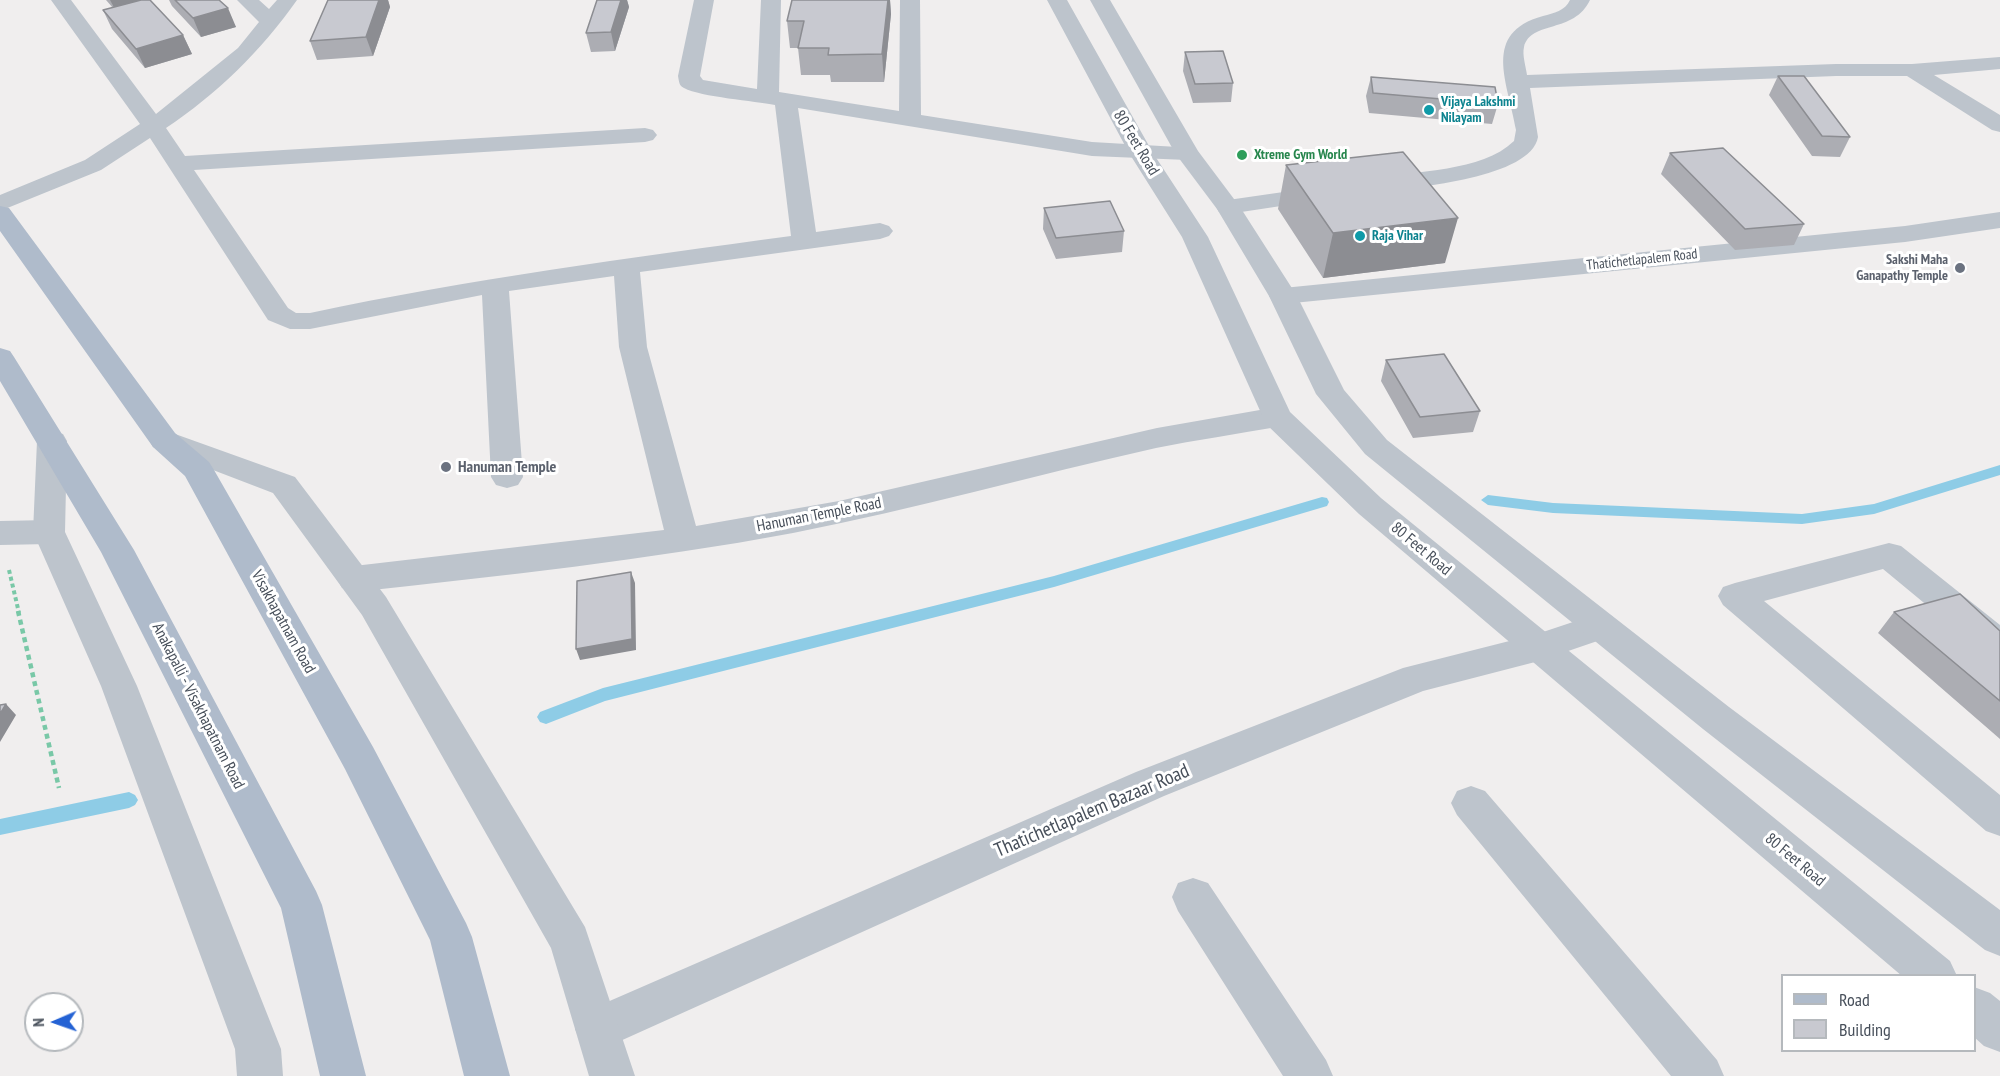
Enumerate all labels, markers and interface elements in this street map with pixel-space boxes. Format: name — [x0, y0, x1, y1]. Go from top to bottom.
place label: Vijaya Lakshmi Nilayam — [1441, 94, 1515, 126]
marker: Vijaya Lakshmi Nilayam — [1422, 103, 1436, 117]
street label: 80 Feet Road — [1109, 107, 1163, 179]
place label: Xtreme Gym World — [1254, 147, 1347, 163]
marker: Xtreme Gym World — [1235, 148, 1249, 162]
place label: Raja Vihar — [1372, 228, 1423, 244]
marker: Raja Vihar — [1353, 229, 1367, 243]
street label: Thatichetlapalem Road — [1586, 246, 1698, 274]
place label: Sakshi Maha Ganapathy Temple — [1856, 252, 1948, 284]
marker: Sakshi Maha Ganapathy Temple — [1953, 261, 1967, 275]
place label: Hanuman Temple — [458, 457, 556, 477]
marker: Hanuman Temple — [439, 460, 453, 474]
street label: Hanuman Temple Road — [755, 493, 883, 537]
street label: 80 Feet Road — [1387, 518, 1455, 580]
street label: Visakhapatnam Road — [247, 567, 319, 677]
street label: Anakapalli - Visakhapatnam Road — [148, 620, 248, 792]
street label: Thatichetlapalem Bazaar Road — [991, 759, 1193, 863]
street label: 80 Feet Road — [1761, 829, 1829, 891]
legend — [1781, 974, 1976, 1052]
text: Road — [1839, 988, 1870, 1011]
north arrow — [24, 992, 84, 1052]
text: N — [28, 1018, 48, 1027]
text: Building — [1839, 1018, 1891, 1041]

